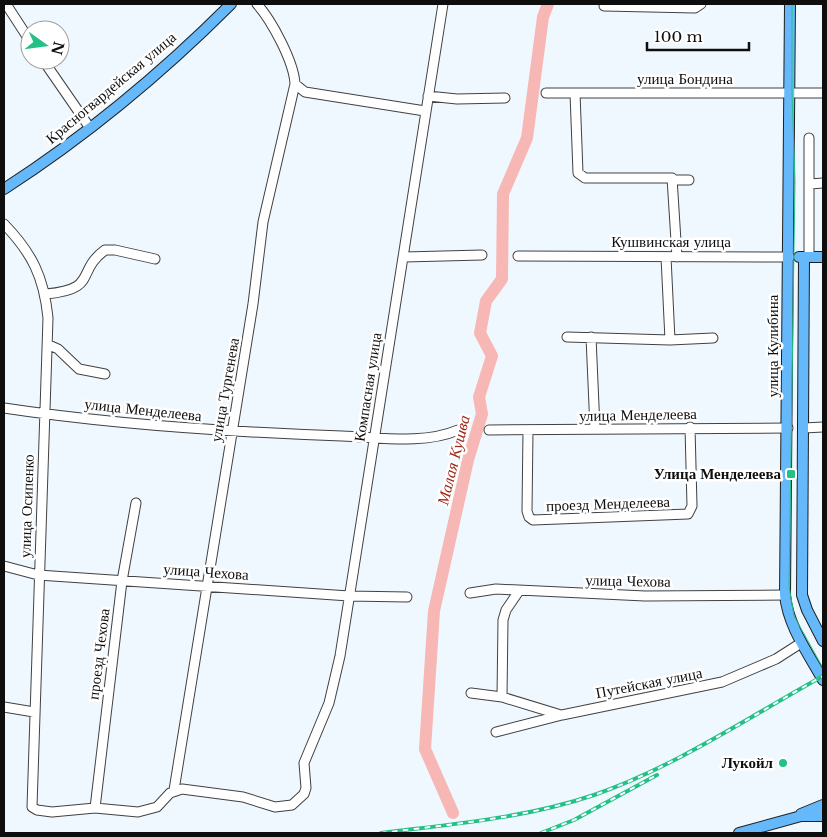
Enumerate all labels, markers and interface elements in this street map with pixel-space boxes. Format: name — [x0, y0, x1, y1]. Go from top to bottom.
north arrow — [20, 20, 70, 70]
scale bar — [647, 20, 750, 52]
street label: Красногвардейская улица — [42, 27, 180, 148]
text: 100 m — [654, 27, 703, 46]
text: N — [47, 40, 68, 57]
street label: улица Бондина — [637, 69, 733, 88]
street label: Кушвинская улица — [611, 232, 731, 251]
street label: улица Кулибина — [763, 294, 782, 397]
street label: Компасная улица — [349, 331, 386, 443]
street label: улица Тургенева — [206, 336, 243, 444]
street label: улица Менделеева — [83, 394, 203, 425]
street label: улица Менделеева — [579, 404, 697, 425]
water label: Малая Кушва — [432, 413, 474, 508]
street label: улица Осипенко — [15, 454, 38, 558]
place label: Улица Менделеева — [654, 464, 781, 483]
marker: Улица Менделеева — [785, 468, 797, 480]
street label: проезд Менделеева — [546, 492, 671, 515]
street label: улица Чехова — [163, 559, 250, 584]
street label: улица Чехова — [585, 570, 671, 591]
street label: проезд Чехова — [83, 607, 114, 701]
street label: Путейская улица — [594, 663, 704, 702]
place label: Лукойл — [722, 753, 774, 772]
marker: Лукойл — [777, 757, 789, 769]

